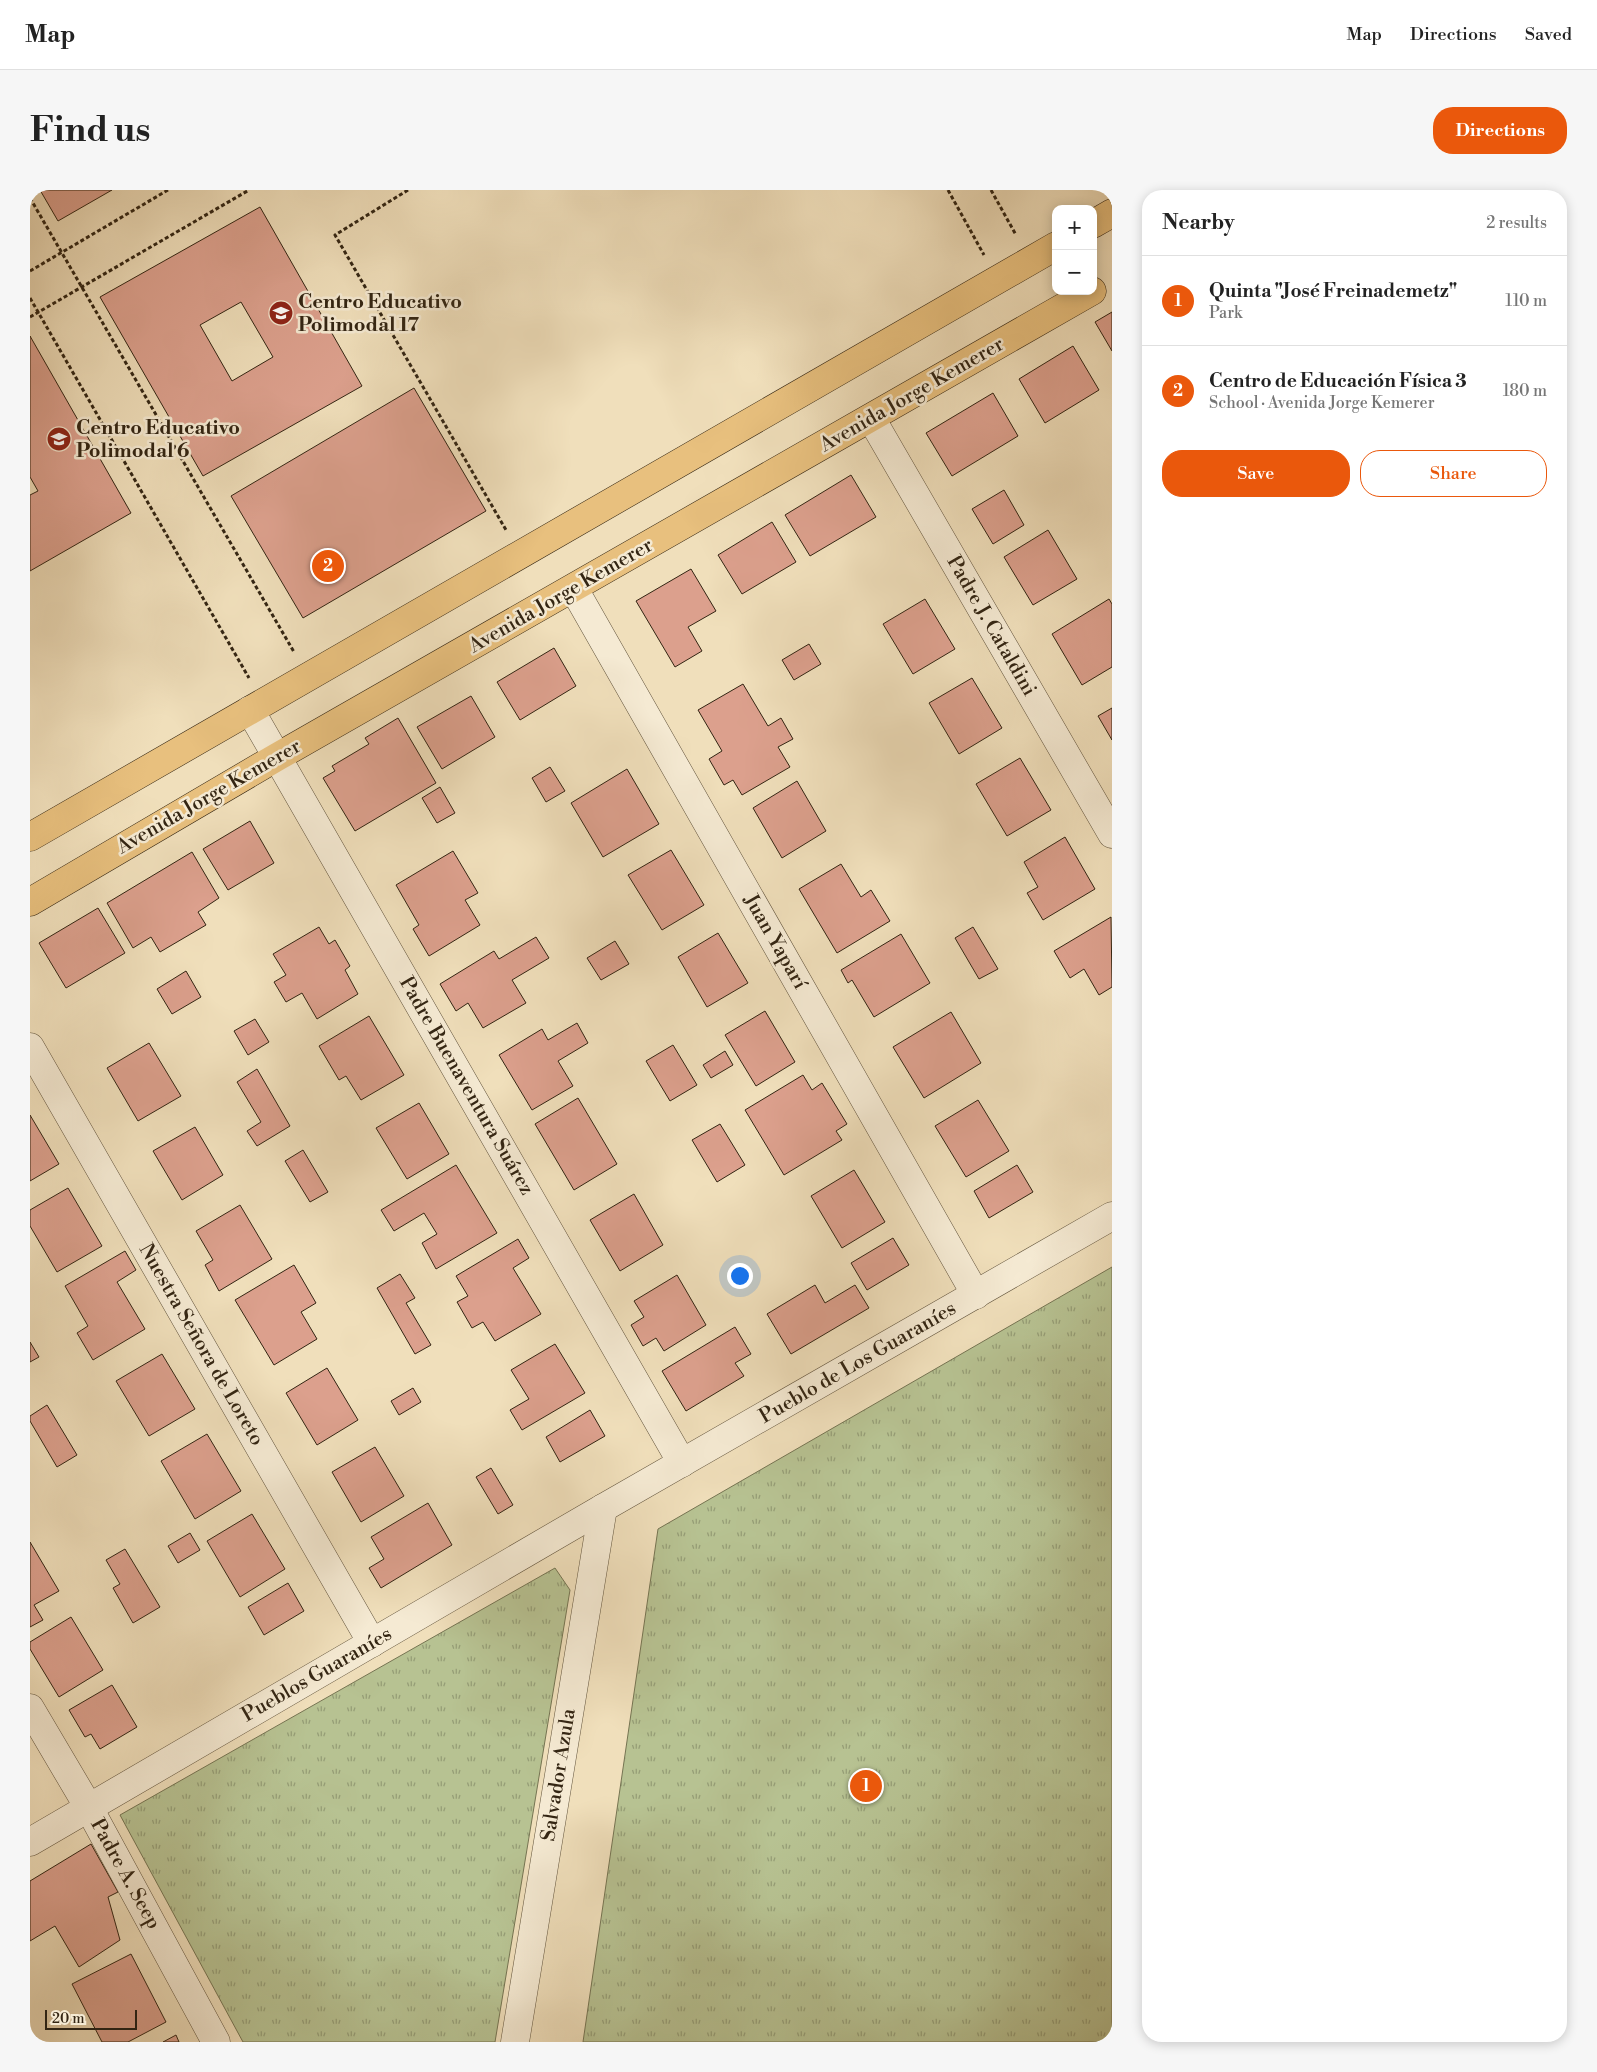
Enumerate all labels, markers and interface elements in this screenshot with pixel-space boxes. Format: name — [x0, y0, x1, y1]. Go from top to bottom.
text: Map — [25, 20, 75, 50]
text: Map — [1346, 23, 1382, 46]
text: Directions — [1410, 23, 1497, 46]
text: Saved — [1525, 23, 1572, 46]
button: Directions — [1433, 107, 1567, 154]
text: Find us — [30, 109, 150, 152]
map controls — [1052, 205, 1097, 295]
button: + — [1052, 205, 1097, 250]
text: Nearby — [1162, 210, 1235, 236]
text: 2 results — [1486, 213, 1547, 233]
button: − — [1052, 250, 1097, 295]
text: Quinta "José Freinademetz" — [1209, 279, 1457, 303]
place label: Centro Educativo Polimodal 17 — [298, 290, 462, 338]
text: 1 — [1174, 291, 1182, 311]
text: 110 m — [1505, 291, 1547, 311]
school or university icon: Centro Educativo Polimodal 17 — [268, 300, 294, 326]
text: Park — [1209, 303, 1242, 323]
street label: Avenida Jorge Kemerer — [815, 332, 1009, 458]
text: Centro de Educación Física 3 — [1209, 369, 1467, 393]
text: 2 — [1173, 381, 1183, 401]
text: 180 m — [1503, 381, 1547, 401]
text: School · Avenida Jorge Kemerer — [1209, 393, 1435, 413]
place label: Centro Educativo Polimodal 6 — [76, 416, 240, 464]
school or university icon: Centro Educativo Polimodal 6 — [46, 426, 72, 452]
button: Save — [1162, 450, 1350, 497]
button: Share — [1360, 450, 1547, 497]
street label: Avenida Jorge Kemerer — [464, 533, 658, 659]
pin: 2 — [312, 547, 344, 585]
street label: Padre J. Cataldini — [941, 551, 1042, 701]
street label: Avenida Jorge Kemerer — [112, 734, 306, 860]
street label: Juan Yaparí — [737, 889, 813, 995]
street label: Padre Buenaventura Suárez — [393, 972, 539, 1200]
street label: Nuestra Señora de Loreto — [133, 1240, 269, 1450]
your location — [727, 1263, 753, 1289]
street label: Pueblo de Los Guaraníes — [755, 1296, 961, 1430]
street label: Pueblos Guaraníes — [238, 1622, 396, 1728]
street label: Salvador Azula — [536, 1706, 582, 1843]
pin: 1 — [850, 1767, 882, 1805]
street label: Padre A. Seep — [84, 1814, 166, 1934]
scale bar — [45, 2007, 138, 2030]
text: 20 m — [52, 2010, 84, 2028]

